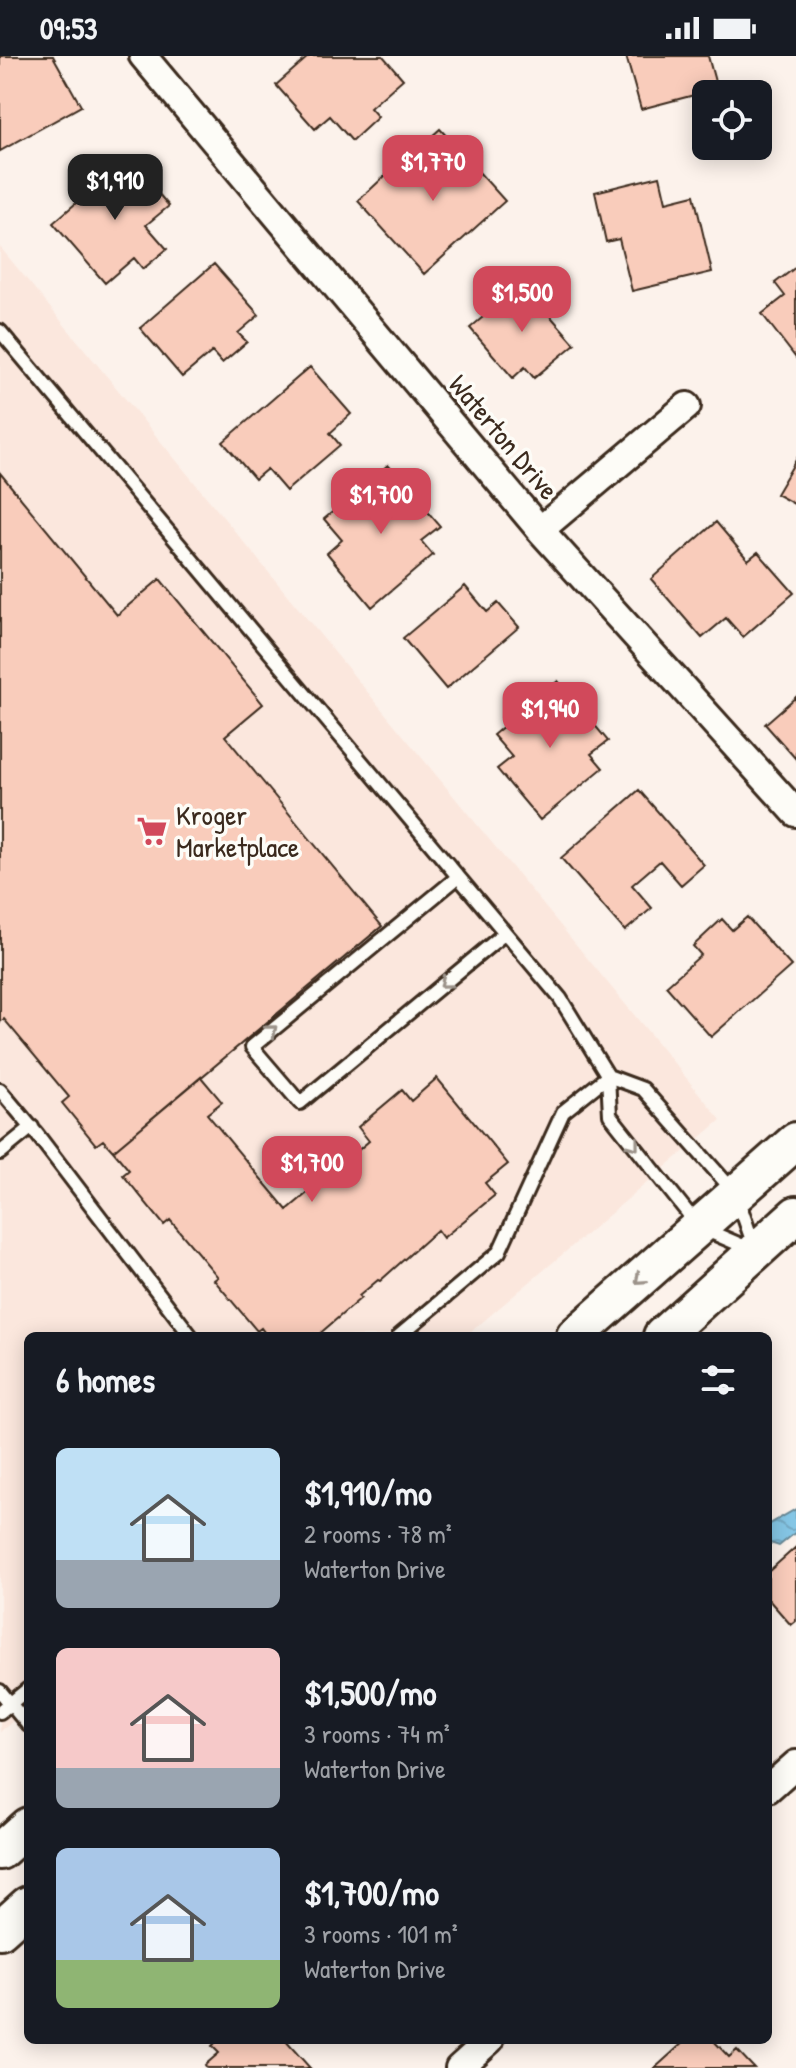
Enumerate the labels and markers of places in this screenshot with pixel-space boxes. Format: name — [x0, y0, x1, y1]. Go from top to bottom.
pin: $1,770 — [368, 135, 498, 203]
pin: $1,910 — [50, 154, 180, 222]
pin: $1,500 — [457, 266, 587, 334]
pin: $1,700 — [316, 468, 446, 536]
pin: $1,940 — [485, 682, 615, 750]
place label: Kroger Marketplace — [176, 796, 299, 866]
supermarket icon: Kroger Marketplace — [135, 814, 169, 848]
pin: $1,700 — [247, 1136, 377, 1204]

